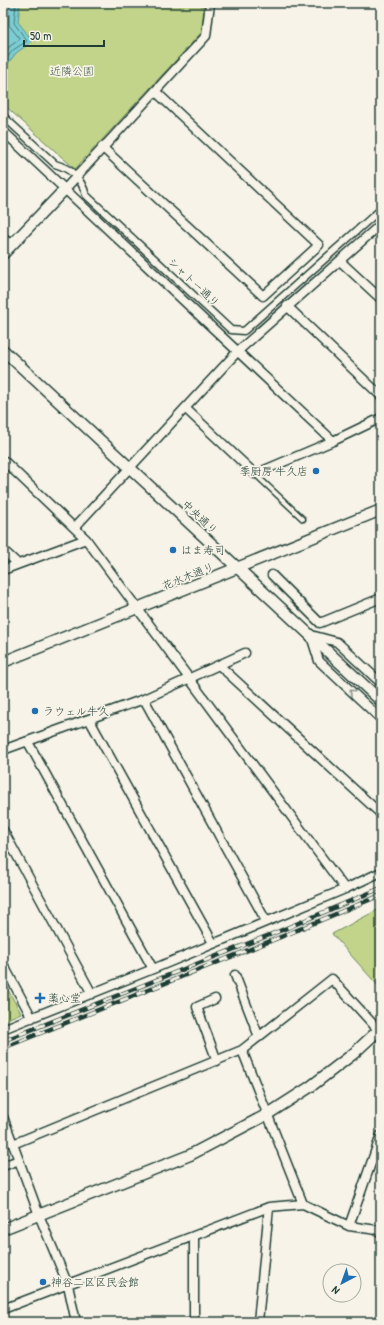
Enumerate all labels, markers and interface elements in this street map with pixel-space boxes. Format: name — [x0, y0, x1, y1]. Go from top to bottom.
scale bar — [24, 22, 104, 48]
text: 50 m — [30, 27, 51, 44]
park label: 近隣公園 — [50, 64, 94, 78]
street label: シャトー通り — [165, 254, 223, 310]
place label: 季厨房 牛久店 — [239, 464, 308, 478]
marker: 季厨房 牛久店 — [311, 466, 321, 476]
street label: 中央通り — [179, 497, 221, 537]
place label: はま寿司 — [181, 543, 225, 557]
marker: はま寿司 — [168, 545, 178, 555]
street label: 花水木通り — [160, 559, 216, 593]
one-way arrow — [350, 690, 357, 697]
place label: ラウェル牛久 — [43, 704, 109, 718]
marker: ラウェル牛久 — [30, 706, 40, 716]
place label: 薬心堂 — [48, 991, 81, 1005]
marker: 薬心堂 — [35, 993, 45, 1003]
north arrow — [322, 1263, 362, 1303]
place label: 神谷二区区民会館 — [51, 1275, 139, 1289]
marker: 神谷二区区民会館 — [38, 1277, 48, 1287]
text: N — [329, 1283, 342, 1298]

